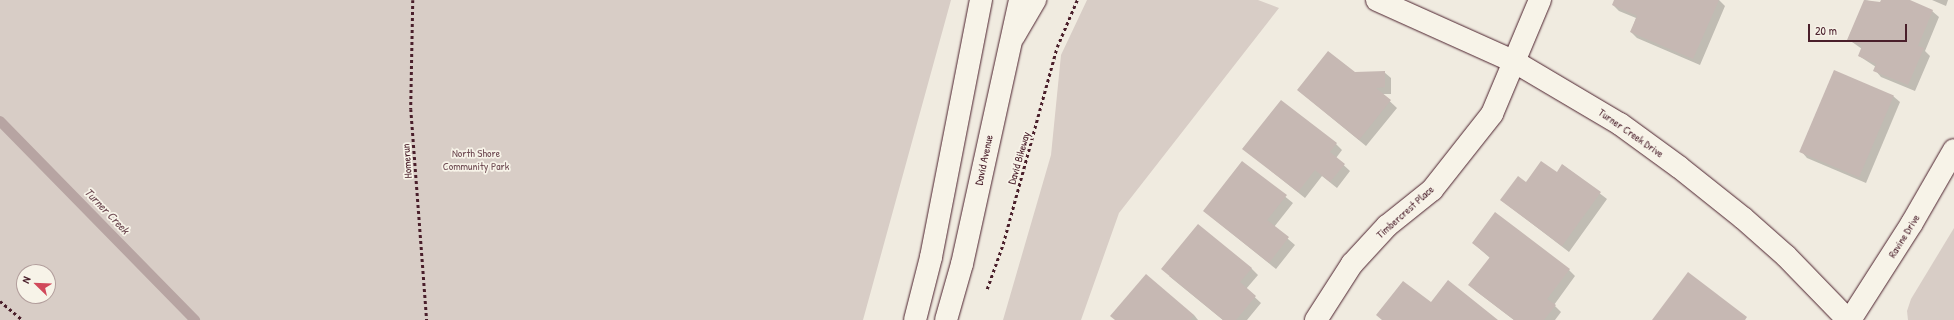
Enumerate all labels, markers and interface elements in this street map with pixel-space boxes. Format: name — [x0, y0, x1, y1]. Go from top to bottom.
scale bar — [1810, 16, 1909, 42]
text: 20 m — [1815, 22, 1837, 39]
street label: Turner Creek Drive — [1596, 106, 1666, 160]
street label: David Bikeway — [1005, 130, 1033, 186]
street label: David Avenue — [972, 134, 996, 186]
street label: Homerun — [399, 143, 415, 179]
park label: North Shore Community Park — [443, 147, 509, 173]
street label: Timbercrest Place — [1374, 183, 1436, 241]
water label: Turner Creek — [82, 185, 132, 237]
street label: Ravine Drive — [1885, 212, 1923, 260]
north arrow — [16, 264, 56, 304]
text: N — [18, 274, 33, 285]

